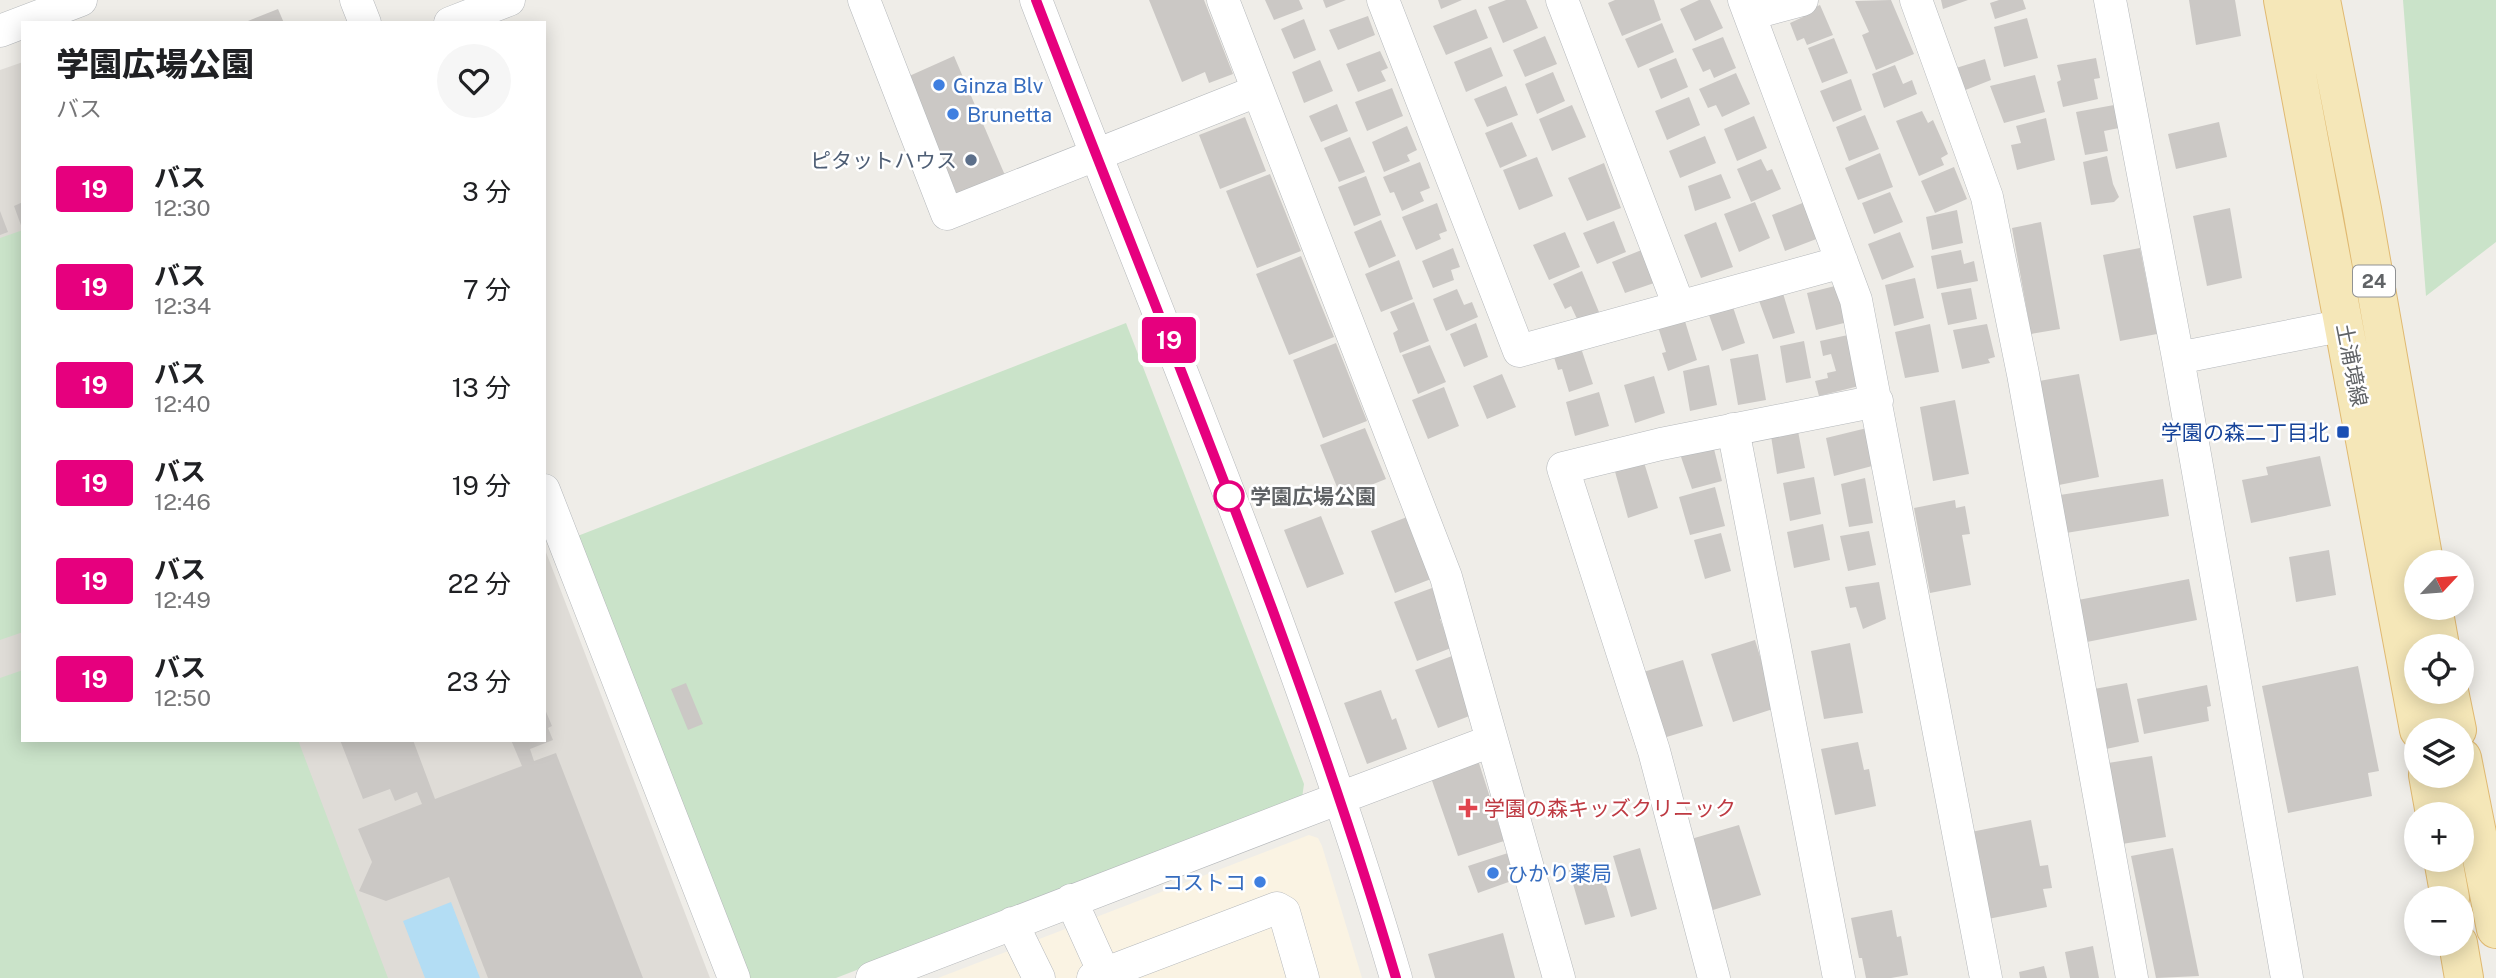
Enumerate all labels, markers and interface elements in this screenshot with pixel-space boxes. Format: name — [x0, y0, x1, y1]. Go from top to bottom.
button: heart — [437, 44, 511, 118]
text: 学園広場公園 — [56, 45, 254, 83]
place label: Ginza Blv — [953, 73, 1044, 98]
marker: Ginza Blv — [931, 77, 947, 93]
text: バス — [56, 95, 102, 122]
place label: Brunetta — [967, 102, 1052, 127]
marker: Brunetta — [945, 106, 961, 122]
place label: ピタットハウス — [810, 148, 957, 173]
marker: ピタットハウス — [963, 152, 979, 168]
text: バス — [154, 162, 206, 193]
text: 19 — [81, 175, 108, 203]
text: 3 分 — [462, 176, 511, 207]
text: 12:30 — [154, 194, 211, 221]
text: バス — [154, 260, 206, 291]
road number: 24 — [2353, 266, 2395, 296]
text: 19 — [81, 273, 108, 301]
text: 7 分 — [463, 274, 511, 305]
text: 12:34 — [154, 292, 211, 319]
line badge: 19 — [1138, 317, 1200, 363]
street label: 土浦境線 — [2332, 321, 2372, 409]
text: 19 — [1156, 326, 1182, 354]
text: バス — [154, 358, 206, 389]
text: 19 — [81, 371, 108, 399]
text: 13 分 — [452, 372, 511, 403]
text: 12:40 — [154, 390, 211, 417]
place label: 学園の森二丁目北 — [2161, 420, 2329, 445]
marker: 学園の森二丁目北 — [2335, 424, 2351, 440]
text: バス — [154, 456, 206, 487]
text: 19 — [81, 469, 108, 497]
text: 19 分 — [452, 470, 511, 501]
marker: 学園広場公園 — [1214, 481, 1244, 511]
place label: 学園広場公園 — [1250, 484, 1376, 509]
text: 12:46 — [154, 488, 211, 515]
north arrow — [2404, 550, 2474, 620]
map controls — [2404, 550, 2474, 956]
text: バス — [154, 554, 206, 585]
text: 19 — [81, 567, 108, 595]
text: 22 分 — [448, 568, 511, 599]
text: 12:49 — [154, 586, 211, 613]
button: locate — [2404, 634, 2474, 704]
text: バス — [154, 652, 206, 683]
text: 19 — [81, 665, 108, 693]
text: 23 分 — [447, 666, 511, 697]
text: 12:50 — [154, 684, 211, 711]
button: layers — [2404, 718, 2474, 788]
place label: 学園の森キッズクリニック — [1484, 796, 1736, 821]
marker: 学園の森キッズクリニック — [1458, 798, 1478, 818]
button: + — [2404, 802, 2474, 872]
place label: ひかり薬局 — [1507, 861, 1612, 886]
marker: ひかり薬局 — [1485, 865, 1501, 881]
place label: コストコ — [1162, 870, 1246, 895]
marker: コストコ — [1252, 874, 1268, 890]
button: − — [2404, 886, 2474, 956]

